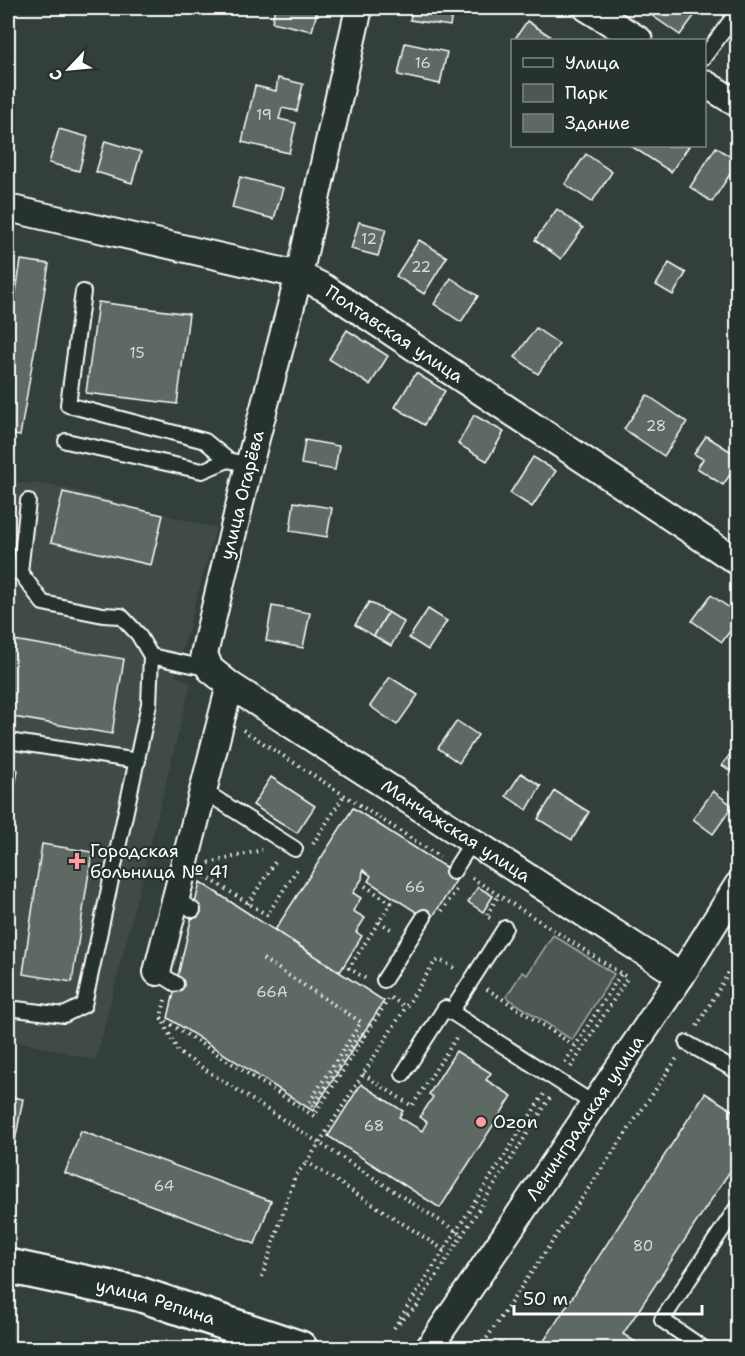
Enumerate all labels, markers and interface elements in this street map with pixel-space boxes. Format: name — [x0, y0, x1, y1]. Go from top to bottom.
north arrow — [39, 39, 99, 99]
legend — [511, 39, 706, 147]
text: Улица — [565, 51, 619, 75]
house number: 16 — [415, 53, 431, 73]
text: С — [44, 66, 68, 84]
text: Парк — [565, 81, 608, 105]
house number: 19 — [256, 105, 272, 125]
text: Здание — [565, 111, 630, 135]
house number: 12 — [361, 229, 377, 249]
house number: 22 — [411, 257, 431, 277]
street label: Полтавская улица — [321, 280, 468, 389]
house number: 15 — [129, 343, 145, 363]
house number: 28 — [646, 416, 666, 436]
street label: улица Огарёва — [214, 428, 270, 562]
street label: Манчажская улица — [377, 774, 535, 888]
place label: Городская больница № 41 — [90, 839, 229, 884]
marker: Городская больница № 41 — [68, 852, 86, 870]
house number: 66 — [405, 877, 425, 897]
house number: 66А — [256, 982, 288, 1002]
street label: Ленинградская улица — [520, 1030, 650, 1205]
place label: Ozon — [493, 1110, 538, 1134]
marker: Ozon — [474, 1115, 488, 1129]
house number: 68 — [364, 1116, 384, 1136]
house number: 64 — [154, 1176, 174, 1196]
house number: 80 — [633, 1236, 653, 1256]
street label: улица Репина — [93, 1273, 219, 1331]
scale bar — [514, 1278, 702, 1316]
text: 50 m — [523, 1287, 568, 1311]

